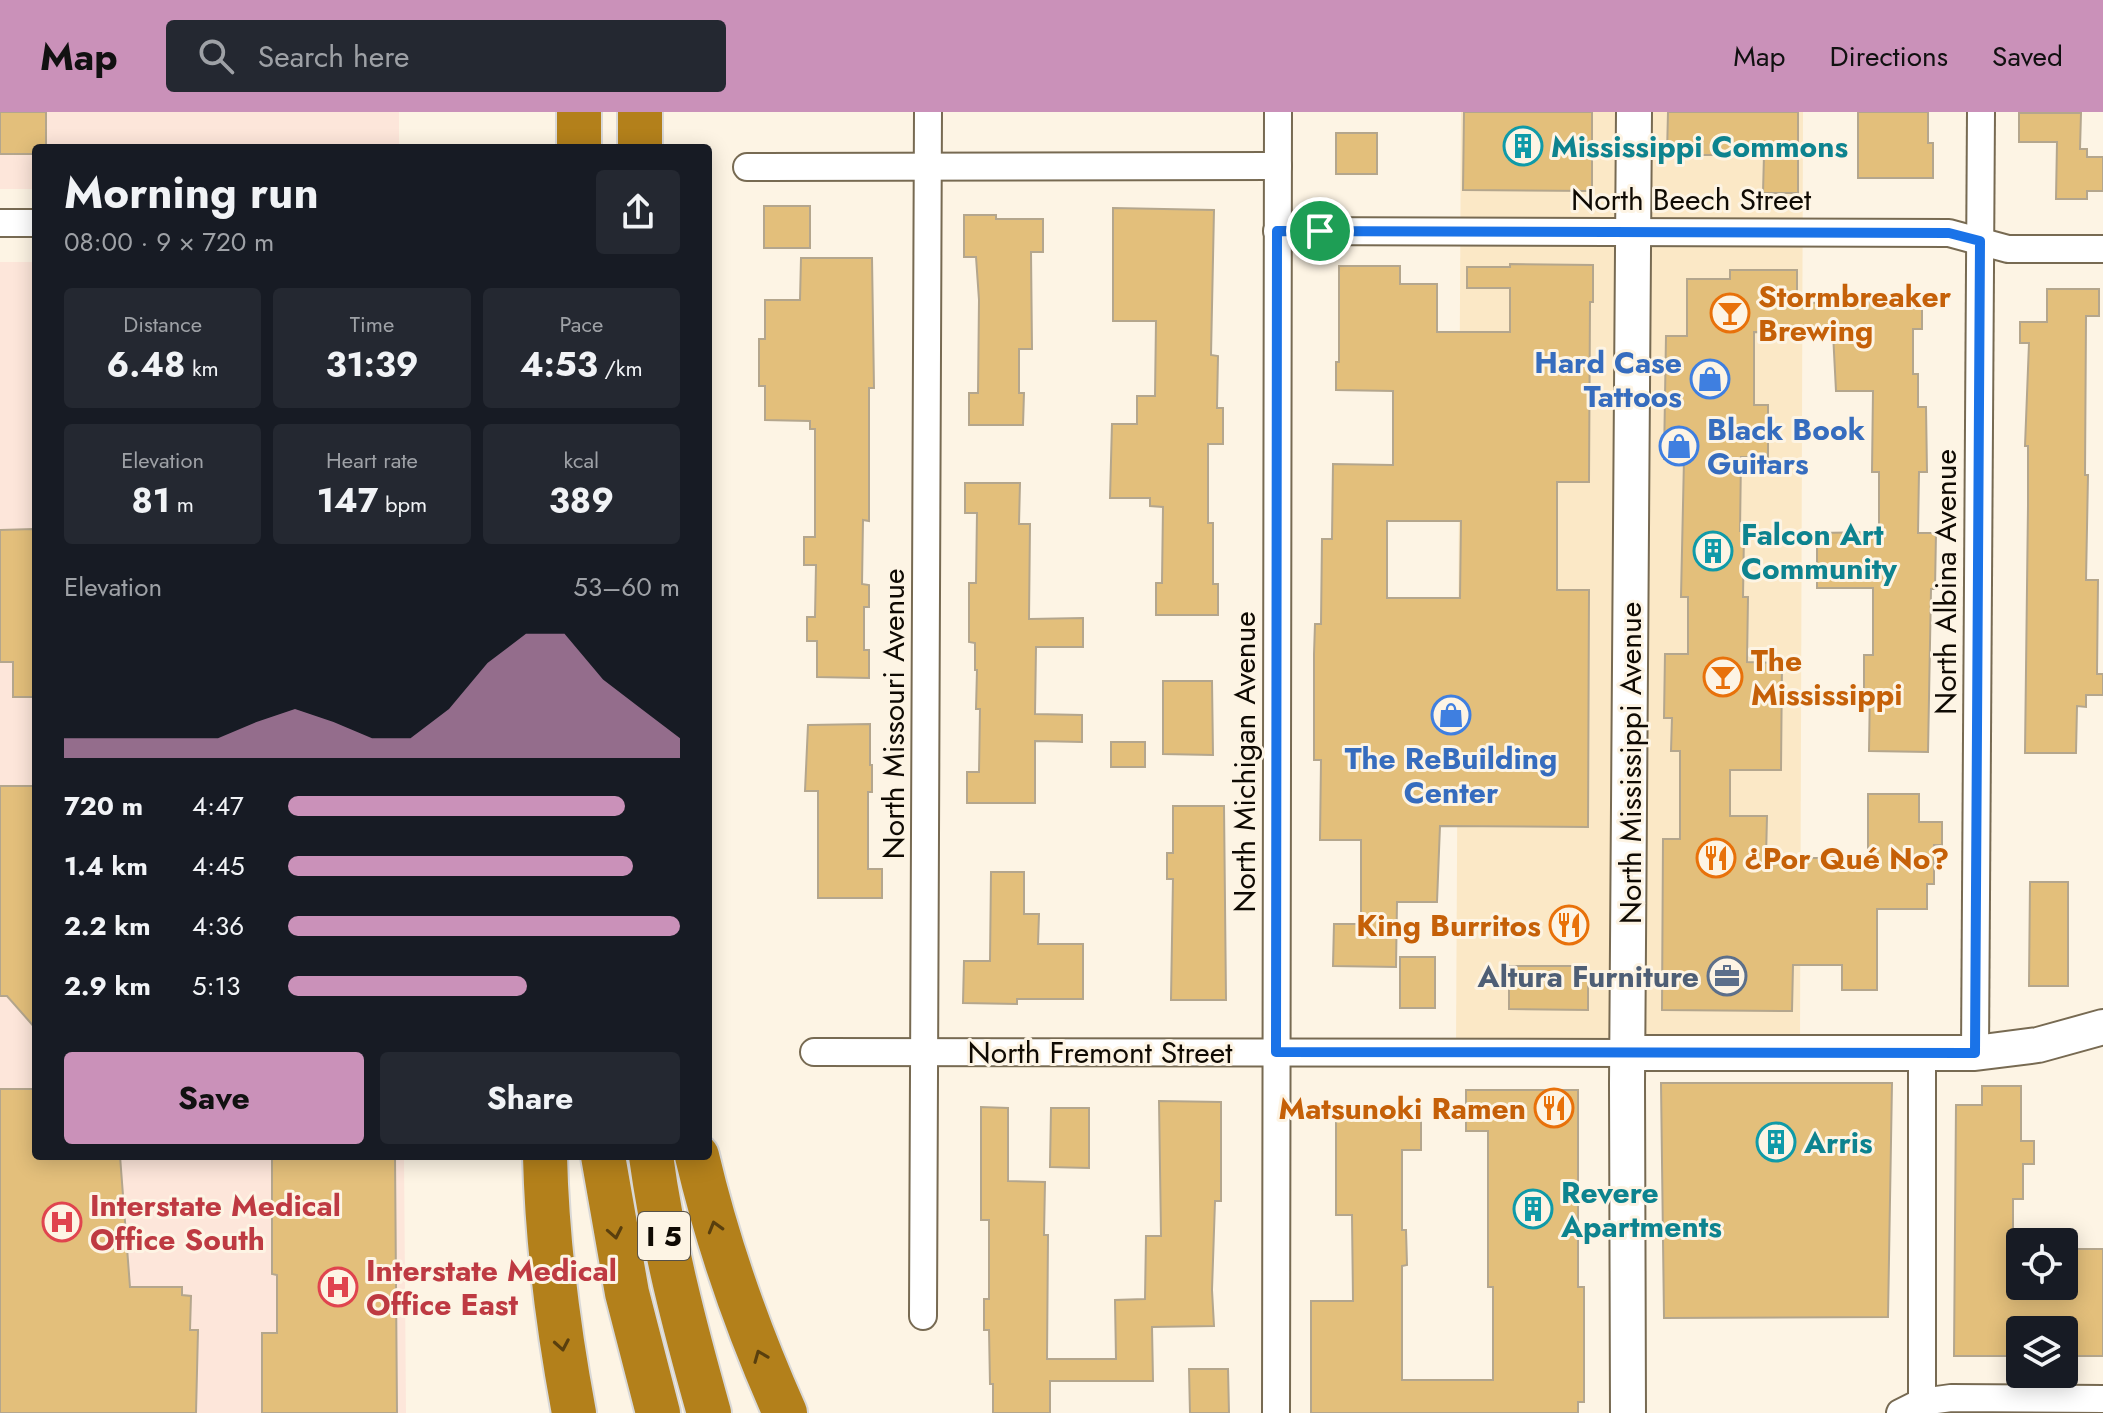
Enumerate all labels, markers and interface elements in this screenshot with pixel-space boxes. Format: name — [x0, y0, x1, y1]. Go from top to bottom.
search box — [166, 20, 726, 92]
text: Map — [40, 29, 118, 84]
icon: search — [194, 34, 238, 78]
text: Search here — [258, 35, 410, 78]
text: Map — [1733, 36, 1785, 77]
text: Directions — [1829, 36, 1948, 77]
text: Saved — [1992, 36, 2063, 77]
building icon: Mississippi Commons — [1502, 125, 1544, 167]
place label: Mississippi Commons — [1551, 125, 1848, 168]
text: Morning run — [64, 161, 319, 225]
button: share — [596, 170, 680, 254]
street label: North Beech Street — [1571, 178, 1812, 221]
pin — [1286, 197, 1354, 265]
icon: arrive — [1298, 209, 1342, 253]
text: 08:00 · 9 × 720 m — [64, 223, 274, 261]
place label: Stormbreaker Brewing — [1758, 275, 1952, 352]
bar icon: Stormbreaker Brewing — [1709, 292, 1751, 334]
text: Distance — [123, 308, 202, 340]
text: Time — [350, 308, 394, 340]
text: Pace — [559, 308, 603, 340]
text: 6.48 — [107, 340, 185, 389]
text: 31:39 — [325, 340, 419, 389]
text: 4:53 — [520, 340, 598, 389]
place label: Hard Case Tattoos — [1534, 341, 1682, 418]
text: km — [185, 352, 219, 384]
text: /km — [598, 352, 643, 384]
shop icon: Hard Case Tattoos — [1689, 358, 1731, 400]
place label: Black Book Guitars — [1707, 408, 1866, 485]
shop icon: Black Book Guitars — [1658, 425, 1700, 467]
text: Elevation — [121, 444, 204, 476]
text: Heart rate — [326, 444, 418, 476]
text: kcal — [564, 444, 599, 476]
street label: North Albina Avenue — [1924, 449, 1967, 715]
text: 81 — [131, 476, 170, 525]
text: 147 — [317, 476, 378, 525]
text: 389 — [549, 476, 614, 525]
text: m — [170, 488, 194, 520]
text: bpm — [378, 488, 427, 520]
place label: Falcon Art Community — [1741, 513, 1897, 590]
building icon: Falcon Art Community — [1692, 530, 1734, 572]
text: Elevation — [64, 568, 162, 606]
text: 53–60 m — [573, 568, 680, 606]
street label: North Missouri Avenue — [872, 569, 915, 859]
street label: North Mississippi Avenue — [1609, 602, 1652, 924]
street label: North Michigan Avenue — [1223, 611, 1266, 913]
place label: The Mississippi — [1751, 639, 1903, 716]
bar icon: The Mississippi — [1702, 656, 1744, 698]
shop icon: The ReBuilding Center — [1430, 694, 1472, 736]
place label: The ReBuilding Center — [1345, 737, 1557, 814]
text: 720 m — [64, 787, 143, 825]
text: 4:47 — [192, 787, 244, 825]
restaurant icon: ¿Por Qué No? — [1695, 837, 1737, 879]
place label: ¿Por Qué No? — [1744, 837, 1949, 880]
text: 1.4 km — [64, 847, 148, 885]
text: 4:45 — [192, 847, 245, 885]
place label: King Burritos — [1356, 904, 1541, 947]
restaurant icon: King Burritos — [1548, 904, 1590, 946]
text: 2.2 km — [64, 907, 151, 945]
text: 4:36 — [192, 907, 244, 945]
place label: Altura Furniture — [1477, 955, 1699, 998]
office icon: Altura Furniture — [1706, 955, 1748, 997]
text: 2.9 km — [64, 967, 151, 1005]
text: 5:13 — [192, 967, 240, 1005]
street label: North Fremont Street — [968, 1031, 1233, 1074]
button: Save — [64, 1052, 364, 1144]
button: Share — [380, 1052, 680, 1144]
place label: Matsunoki Ramen — [1278, 1087, 1526, 1130]
restaurant icon: Matsunoki Ramen — [1533, 1087, 1575, 1129]
building icon: Arris — [1755, 1121, 1797, 1163]
place label: Arris — [1803, 1121, 1873, 1164]
place label: Revere Apartments — [1560, 1171, 1722, 1248]
place label: Interstate Medical Office South — [90, 1184, 341, 1261]
building icon: Revere Apartments — [1512, 1188, 1554, 1230]
hospital icon: Interstate Medical Office South — [41, 1201, 83, 1243]
road number: I 5 — [638, 1212, 690, 1260]
one-way arrow — [708, 1221, 724, 1235]
one-way arrow — [606, 1226, 623, 1240]
map controls — [2006, 1228, 2078, 1388]
button: locate — [2006, 1228, 2078, 1300]
place label: Interstate Medical Office East — [366, 1249, 617, 1326]
hospital icon: Interstate Medical Office East — [317, 1266, 359, 1308]
button: layers — [2006, 1316, 2078, 1388]
one-way arrow — [552, 1338, 569, 1352]
one-way arrow — [753, 1350, 770, 1364]

